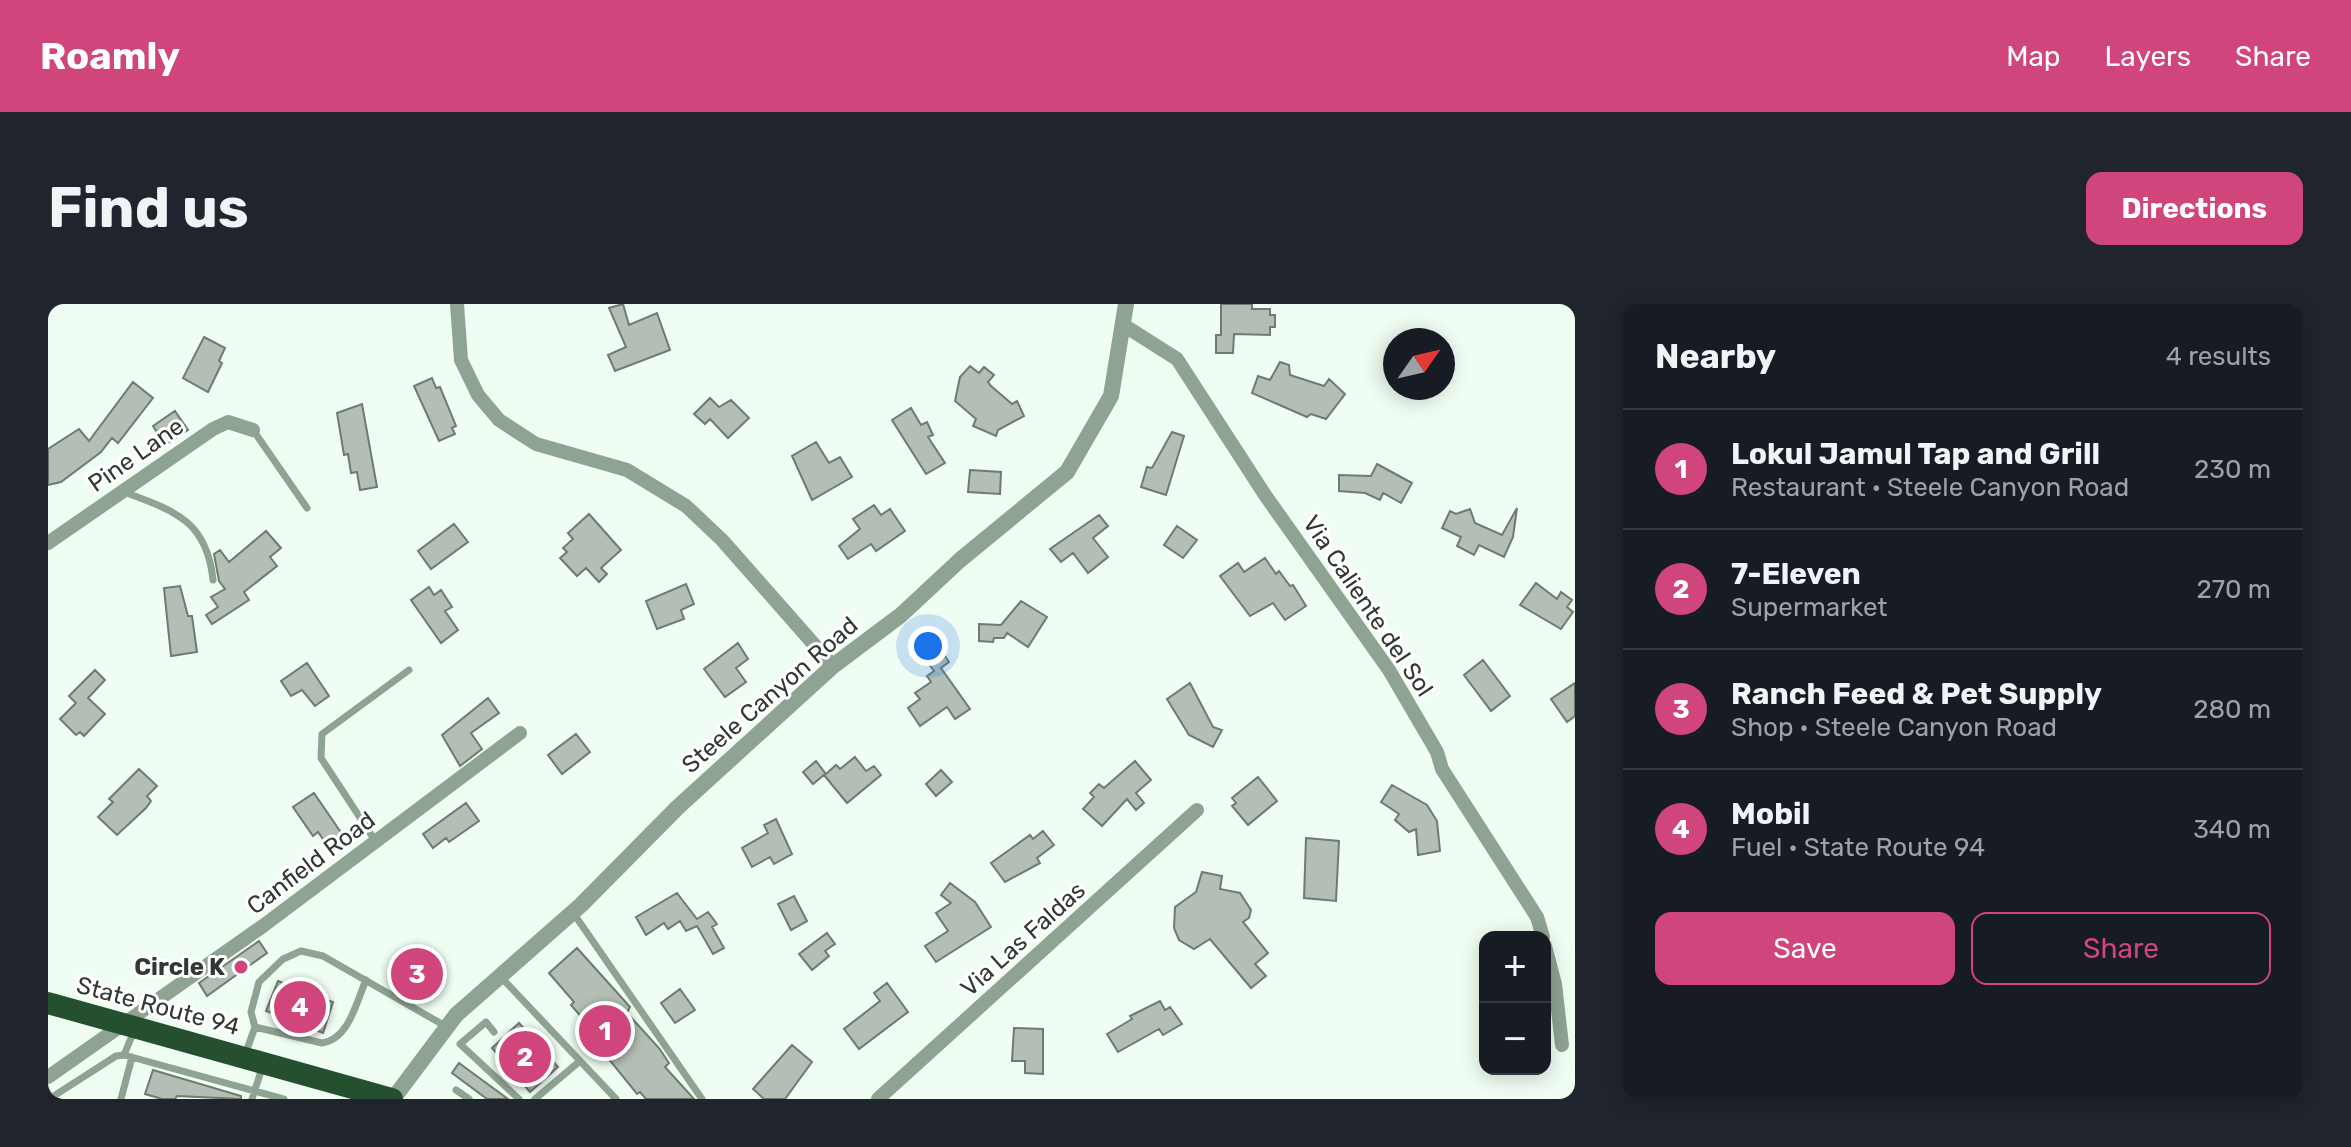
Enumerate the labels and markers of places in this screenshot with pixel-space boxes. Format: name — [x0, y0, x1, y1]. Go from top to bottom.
pin: 3 — [391, 944, 443, 1004]
place label: Circle K — [134, 953, 225, 981]
marker: Circle K — [232, 958, 250, 976]
pin: 4 — [274, 977, 326, 1037]
pin: 1 — [579, 1001, 631, 1061]
pin: 2 — [499, 1027, 551, 1087]

